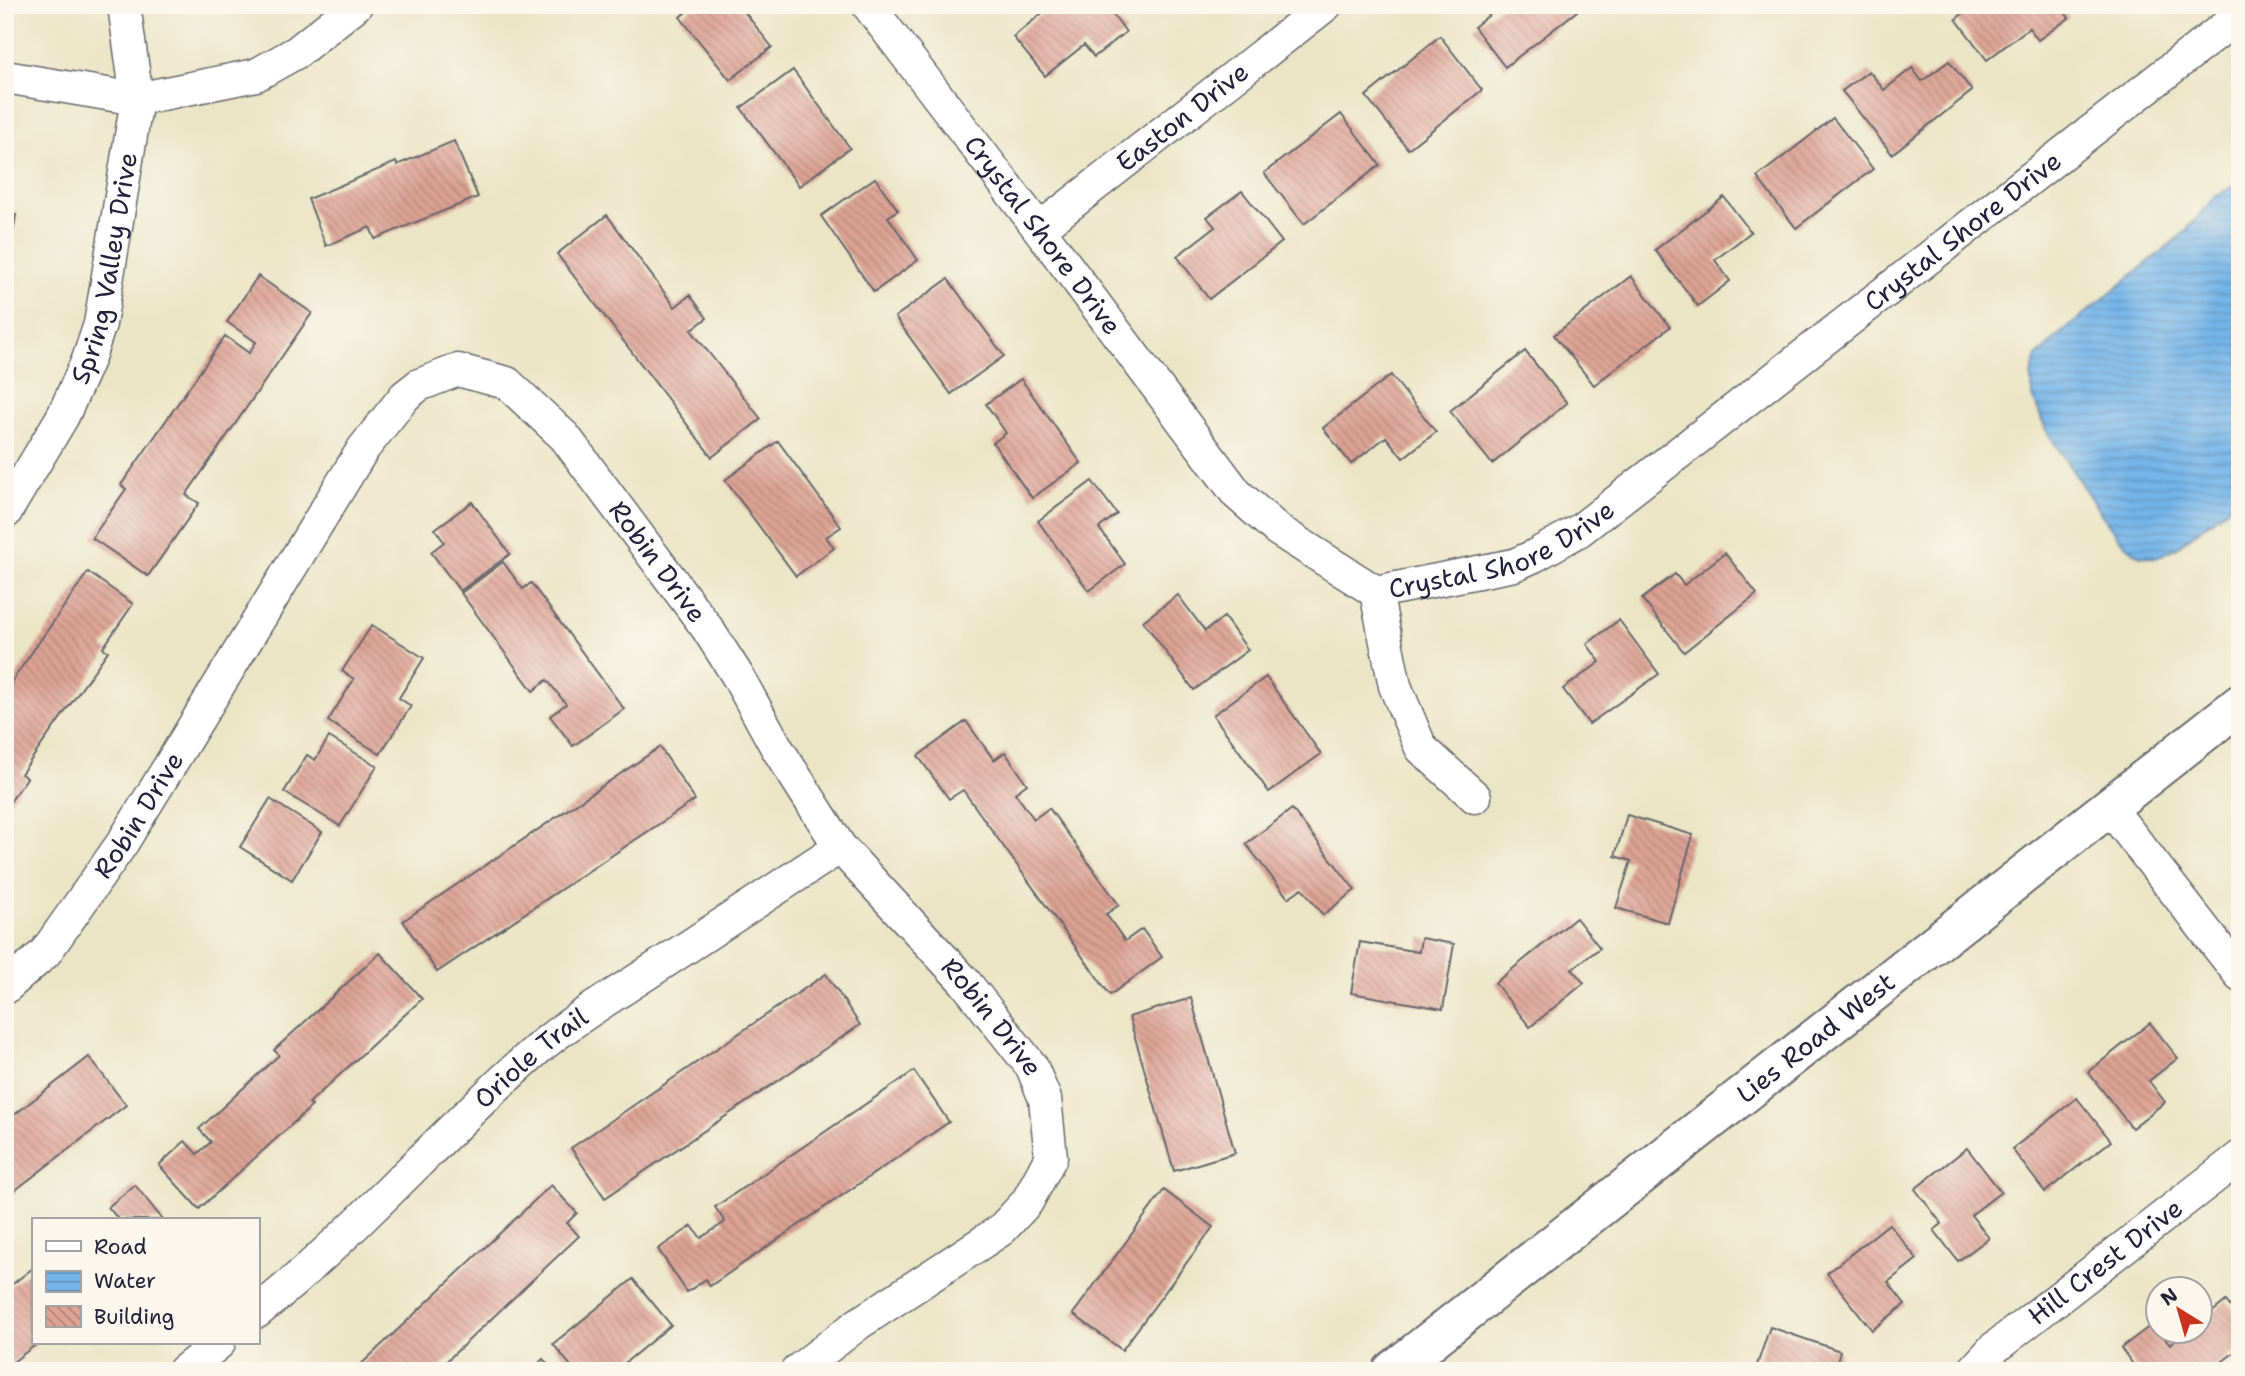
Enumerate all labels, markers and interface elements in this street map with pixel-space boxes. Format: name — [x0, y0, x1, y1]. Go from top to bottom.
street label: Easton Drive — [1109, 54, 1256, 179]
street label: Crystal Shore Drive — [957, 128, 1130, 342]
street label: Crystal Shore Drive — [1857, 143, 2068, 319]
street label: Spring Valley Drive — [62, 150, 145, 389]
street label: Crystal Shore Drive — [1386, 492, 1621, 606]
street label: Robin Drive — [601, 494, 715, 630]
street label: Robin Drive — [85, 745, 191, 885]
street label: Robin Drive — [934, 950, 1052, 1081]
street label: Lies Road West — [1729, 964, 1902, 1111]
street label: Oriole Trail — [466, 999, 595, 1116]
street label: Hill Crest Drive — [2020, 1190, 2190, 1333]
legend — [32, 1218, 259, 1344]
text: Road — [94, 1233, 147, 1261]
text: Water — [94, 1267, 156, 1295]
north arrow — [2144, 1274, 2214, 1344]
text: N — [2156, 1282, 2183, 1311]
text: Building — [94, 1303, 174, 1331]

